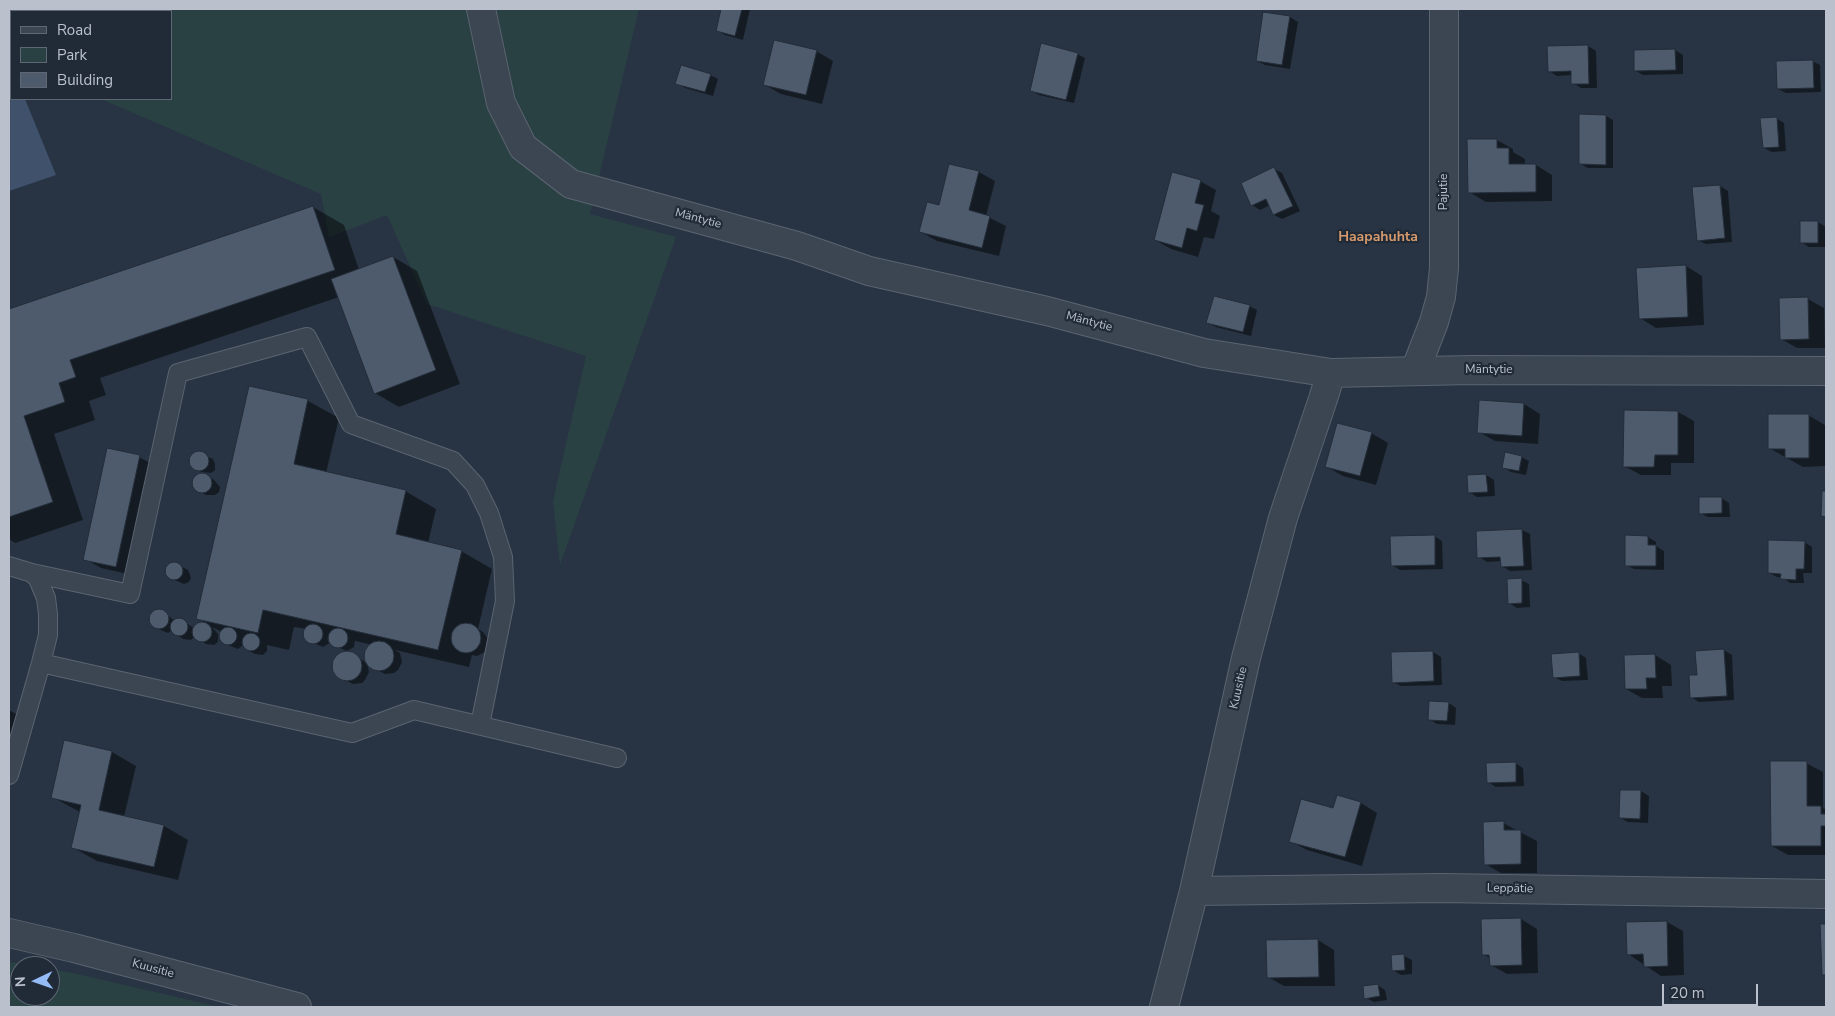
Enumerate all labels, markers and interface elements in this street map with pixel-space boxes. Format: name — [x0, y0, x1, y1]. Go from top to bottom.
legend — [10, 10, 172, 100]
text: Road — [57, 20, 92, 40]
text: Park — [57, 45, 87, 65]
text: Building — [57, 70, 113, 90]
street label: Pajutie — [1437, 174, 1451, 210]
street label: Mäntytie — [673, 206, 723, 232]
district label: Haapahuhta — [1338, 230, 1418, 246]
street label: Mäntytie — [1064, 309, 1114, 335]
street label: Mäntytie — [1465, 363, 1513, 377]
street label: Kuusitie — [1227, 666, 1251, 710]
street label: Leppätie — [1487, 881, 1533, 897]
north arrow — [10, 956, 60, 1006]
street label: Kuusitie — [130, 957, 176, 981]
scale bar — [1665, 974, 1761, 1006]
text: N — [11, 976, 30, 987]
text: 20 m — [1670, 983, 1705, 1003]

